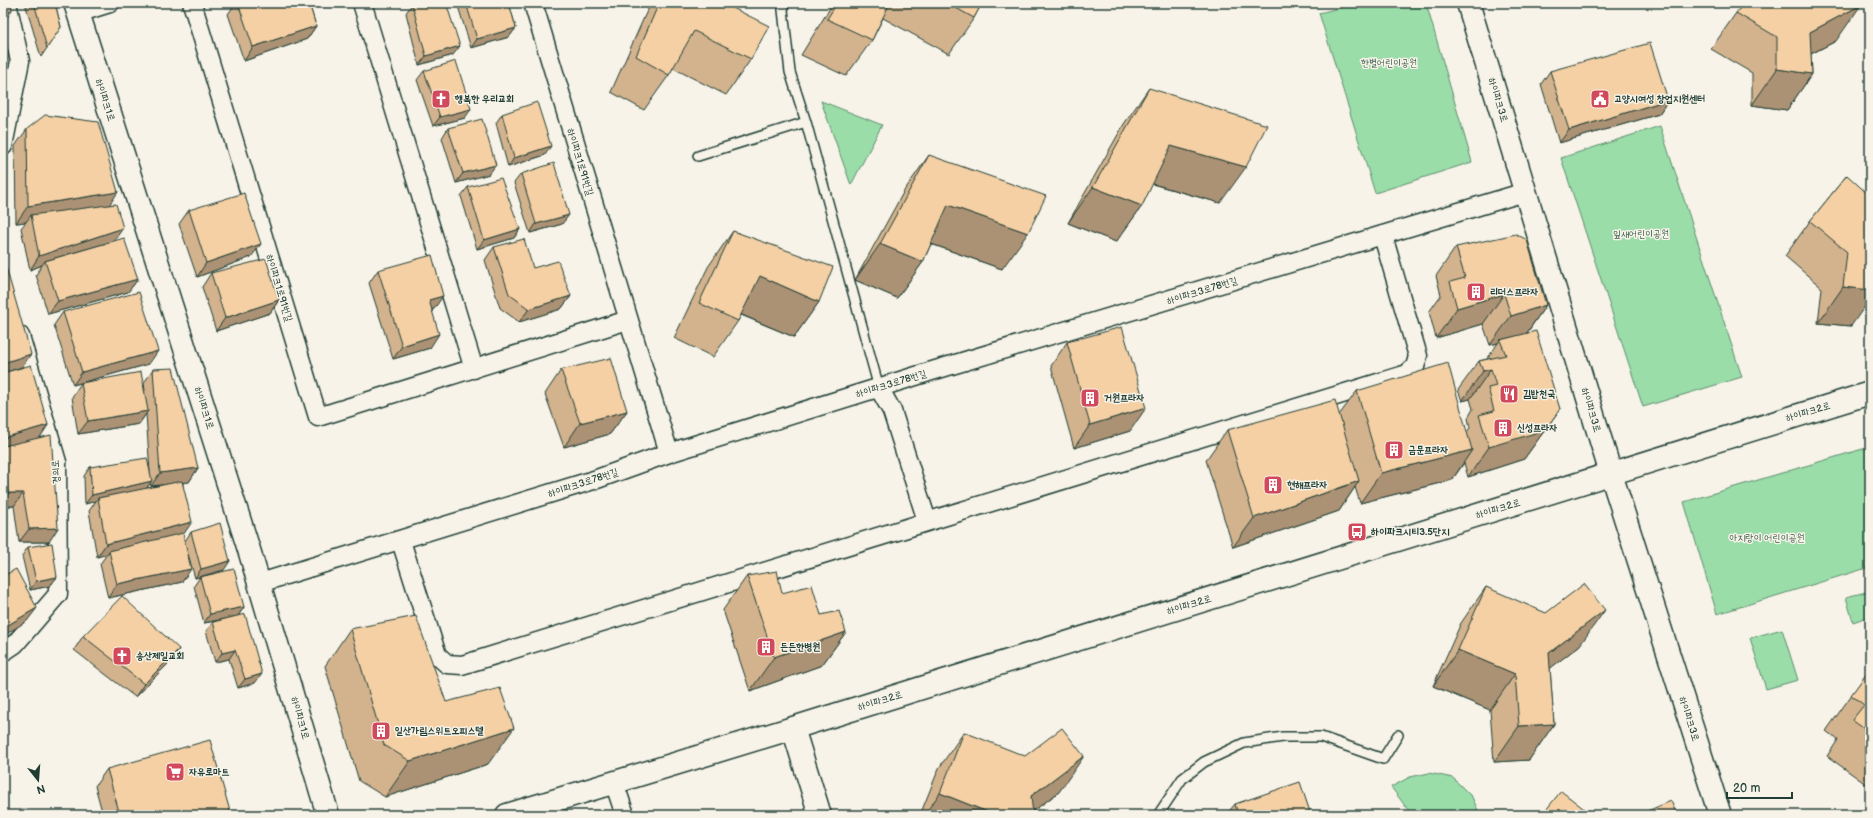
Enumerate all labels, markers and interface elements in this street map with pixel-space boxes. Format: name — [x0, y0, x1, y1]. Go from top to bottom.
park label: 한별어린이공원 — [1361, 57, 1417, 69]
street label: 하이파크3로 — [1485, 76, 1511, 124]
street label: 하이파크1로 — [92, 77, 118, 123]
church icon: 행복한 우리교회 — [430, 88, 452, 110]
public building icon: 고양시여성 창업지원센터 — [1589, 88, 1611, 110]
place label: 행복한 우리교회 — [454, 93, 514, 105]
place label: 고양시여성 창업지원센터 — [1614, 93, 1705, 105]
street label: 하이파크1로91번길 — [564, 127, 596, 197]
park label: 잎새어린이공원 — [1613, 228, 1669, 240]
street label: 하이파크1로91번길 — [263, 253, 295, 323]
street label: 하이파크3로78번길 — [1165, 275, 1239, 307]
building icon: 리더스프라자 — [1465, 281, 1487, 303]
place label: 리더스프라자 — [1490, 286, 1538, 298]
street label: 하이파크3로78번길 — [854, 368, 928, 400]
restaurant icon: 김밥천국 — [1498, 383, 1520, 405]
street label: 하이파크1로 — [191, 385, 217, 431]
street label: 하이파크3로 — [1578, 386, 1604, 434]
building icon: 거원프라자 — [1079, 387, 1101, 409]
place label: 김밥천국 — [1523, 388, 1555, 400]
place label: 거원프라자 — [1104, 392, 1144, 404]
street label: 하이파크2로 — [1784, 400, 1832, 424]
building icon: 신성프라자 — [1492, 417, 1514, 439]
place label: 신성프라자 — [1517, 422, 1557, 434]
building icon: 금문프라자 — [1383, 439, 1405, 461]
place label: 금문프라자 — [1408, 444, 1448, 456]
street label: 경의로 — [49, 460, 63, 484]
street label: 하이파크3로78번길 — [546, 466, 620, 500]
building icon: 현해프라자 — [1262, 474, 1284, 496]
place label: 현해프라자 — [1287, 479, 1327, 491]
street label: 하이파크2로 — [1474, 497, 1522, 521]
bus stop icon: 하이파크시티3.5단지 — [1346, 521, 1368, 543]
place label: 하이파크시티3.5단지 — [1370, 526, 1449, 538]
park label: 아지랑이 어린이공원 — [1729, 532, 1805, 544]
street label: 하이파크2로 — [1165, 593, 1213, 617]
building icon: 든든한병원 — [755, 636, 777, 658]
place label: 든든한병원 — [780, 641, 820, 653]
church icon: 송산제일교회 — [111, 645, 133, 667]
place label: 송산제일교회 — [136, 650, 184, 662]
street label: 하이파크2로 — [856, 689, 904, 713]
street label: 하이파크1로 — [288, 695, 312, 741]
street label: 하이파크3로 — [1676, 695, 1702, 743]
building icon: 일산가림스위트오피스텔 — [370, 720, 392, 742]
place label: 일산가림스위트오피스텔 — [395, 725, 484, 737]
north arrow — [18, 760, 58, 800]
supermarket icon: 자유로마트 — [164, 761, 186, 783]
place label: 자유로마트 — [189, 766, 229, 778]
scale bar — [1727, 774, 1792, 800]
text: 20 m — [1733, 781, 1760, 796]
text: N — [35, 782, 47, 797]

